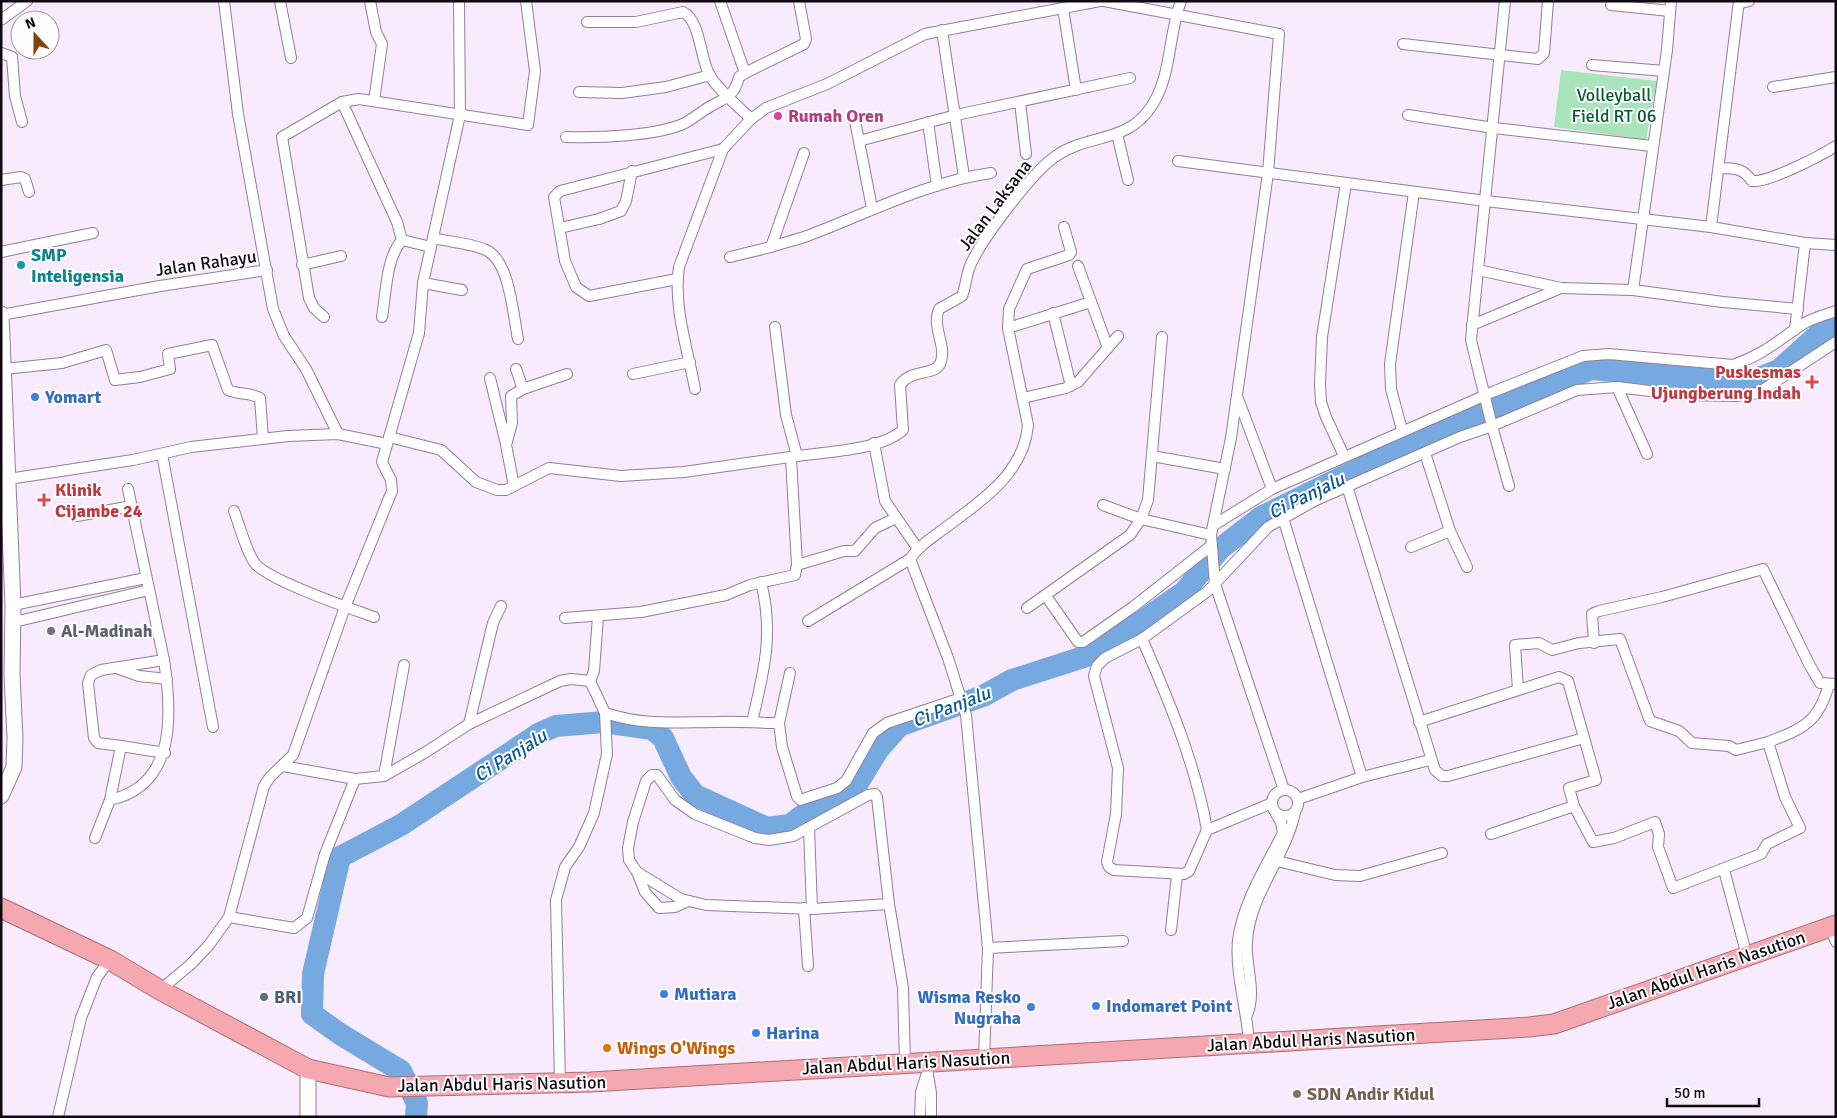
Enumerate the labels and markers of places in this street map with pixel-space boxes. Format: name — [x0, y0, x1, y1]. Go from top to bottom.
place label: Rumah Oren — [788, 105, 884, 127]
marker: Rumah Oren — [772, 110, 784, 122]
place label: SMP Inteligensia — [31, 244, 124, 287]
marker: SMP Inteligensia — [15, 259, 27, 271]
place label: Puskesmas Ujungberung Indah — [1651, 361, 1801, 404]
marker: Puskesmas Ujungberung Indah — [1805, 375, 1819, 389]
place label: Yomart — [44, 386, 102, 408]
marker: Yomart — [29, 391, 41, 403]
place label: Klinik Cijambe 24 — [55, 479, 143, 522]
marker: Klinik Cijambe 24 — [37, 493, 51, 507]
place label: Al-Madinah — [61, 620, 153, 642]
marker: Al-Madinah — [45, 625, 57, 637]
place label: Mutiara — [674, 983, 736, 1005]
place label: BRI — [274, 986, 302, 1008]
place label: Wisma Resko Nugraha — [917, 986, 1021, 1029]
marker: Mutiara — [658, 988, 670, 1000]
marker: BRI — [258, 991, 270, 1003]
place label: Indomaret Point — [1106, 995, 1233, 1017]
marker: Indomaret Point — [1090, 1000, 1102, 1012]
marker: Wisma Resko Nugraha — [1025, 1001, 1037, 1013]
place label: Harina — [766, 1022, 820, 1044]
marker: Harina — [750, 1027, 762, 1039]
place label: Wings O'Wings — [617, 1037, 735, 1059]
marker: Wings O'Wings — [601, 1042, 613, 1054]
place label: SDN Andir Kidul — [1307, 1083, 1435, 1105]
marker: SDN Andir Kidul — [1291, 1088, 1303, 1100]

